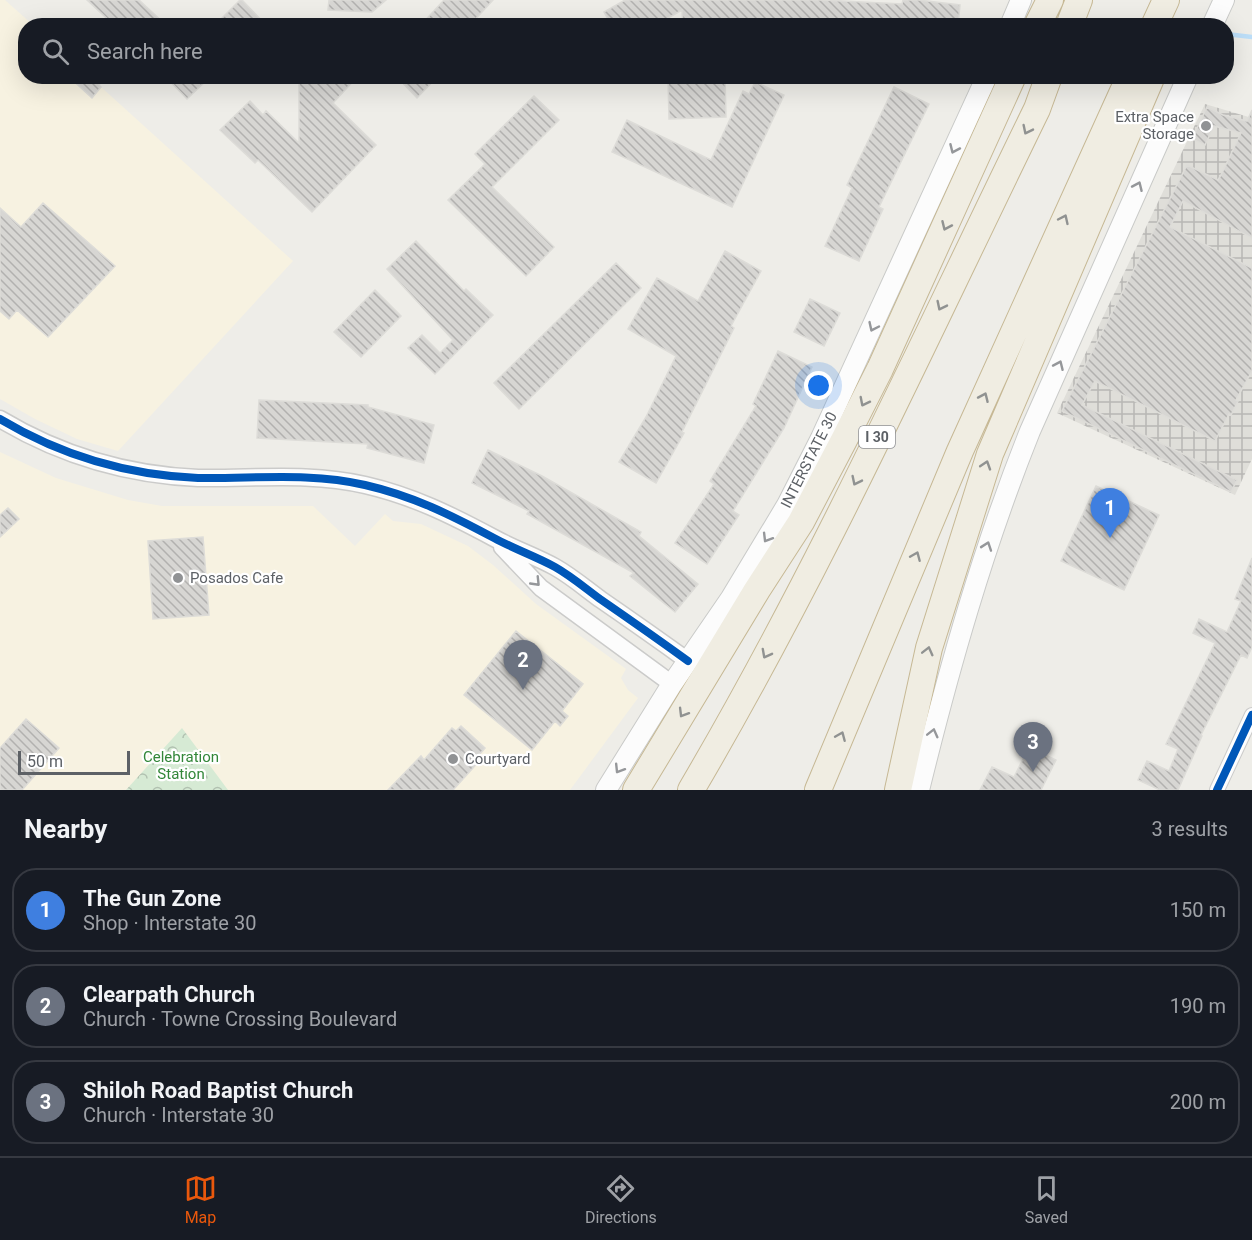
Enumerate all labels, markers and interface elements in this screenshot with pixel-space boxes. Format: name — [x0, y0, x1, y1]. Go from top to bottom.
search box — [18, 18, 1234, 84]
icon: search — [39, 35, 72, 68]
text: Search here — [87, 39, 203, 64]
place label: Extra Space Storage — [1115, 108, 1194, 143]
marker: Extra Space Storage — [1199, 119, 1213, 133]
one-way arrow — [1022, 124, 1034, 135]
one-way arrow — [949, 143, 961, 154]
one-way arrow — [1131, 182, 1143, 193]
one-way arrow — [1056, 215, 1068, 226]
one-way arrow — [941, 219, 953, 230]
one-way arrow — [937, 299, 948, 310]
one-way arrow — [869, 320, 881, 331]
one-way arrow — [1052, 360, 1064, 371]
your location — [804, 371, 833, 400]
one-way arrow — [977, 393, 989, 404]
one-way arrow — [859, 396, 871, 407]
street label: INTERSTATE 30 — [777, 409, 841, 511]
road number: I 30 — [859, 426, 895, 448]
one-way arrow — [979, 460, 991, 471]
one-way arrow — [852, 475, 863, 485]
pin: 1 — [1090, 488, 1130, 538]
one-way arrow — [762, 532, 774, 542]
one-way arrow — [980, 541, 992, 552]
one-way arrow — [909, 552, 921, 563]
place label: Posados Cafe — [190, 569, 283, 587]
marker: Posados Cafe — [171, 571, 185, 585]
one-way arrow — [528, 575, 539, 586]
pin: 2 — [504, 640, 542, 690]
one-way arrow — [921, 646, 934, 656]
one-way arrow — [762, 648, 773, 658]
one-way arrow — [678, 707, 690, 717]
pin: 3 — [1014, 722, 1052, 772]
one-way arrow — [926, 728, 939, 738]
one-way arrow — [834, 732, 846, 743]
scale bar — [18, 748, 130, 776]
park label: Celebration Station — [143, 748, 219, 783]
place label: Courtyard — [465, 750, 531, 768]
text: 50 m — [27, 752, 63, 771]
marker: Courtyard — [446, 752, 460, 766]
one-way arrow — [615, 763, 627, 773]
text: Nearby — [24, 814, 107, 844]
text: 3 results — [1152, 817, 1228, 841]
text: The Gun Zone — [83, 886, 221, 911]
text: 1 — [40, 898, 51, 922]
text: 150 m — [1170, 898, 1226, 922]
text: Shop · Interstate 30 — [83, 911, 256, 935]
text: Clearpath Church — [83, 982, 255, 1007]
text: 2 — [40, 994, 51, 1018]
text: 190 m — [1170, 994, 1226, 1018]
text: Church · Towne Crossing Boulevard — [83, 1007, 397, 1031]
text: Shiloh Road Baptist Church — [83, 1078, 353, 1103]
text: 3 — [40, 1090, 51, 1114]
text: 200 m — [1170, 1090, 1226, 1114]
text: Church · Interstate 30 — [83, 1103, 274, 1127]
tab: Map — [184, 1172, 217, 1227]
tab: Directions — [585, 1172, 657, 1227]
tab: Saved — [1025, 1172, 1068, 1227]

